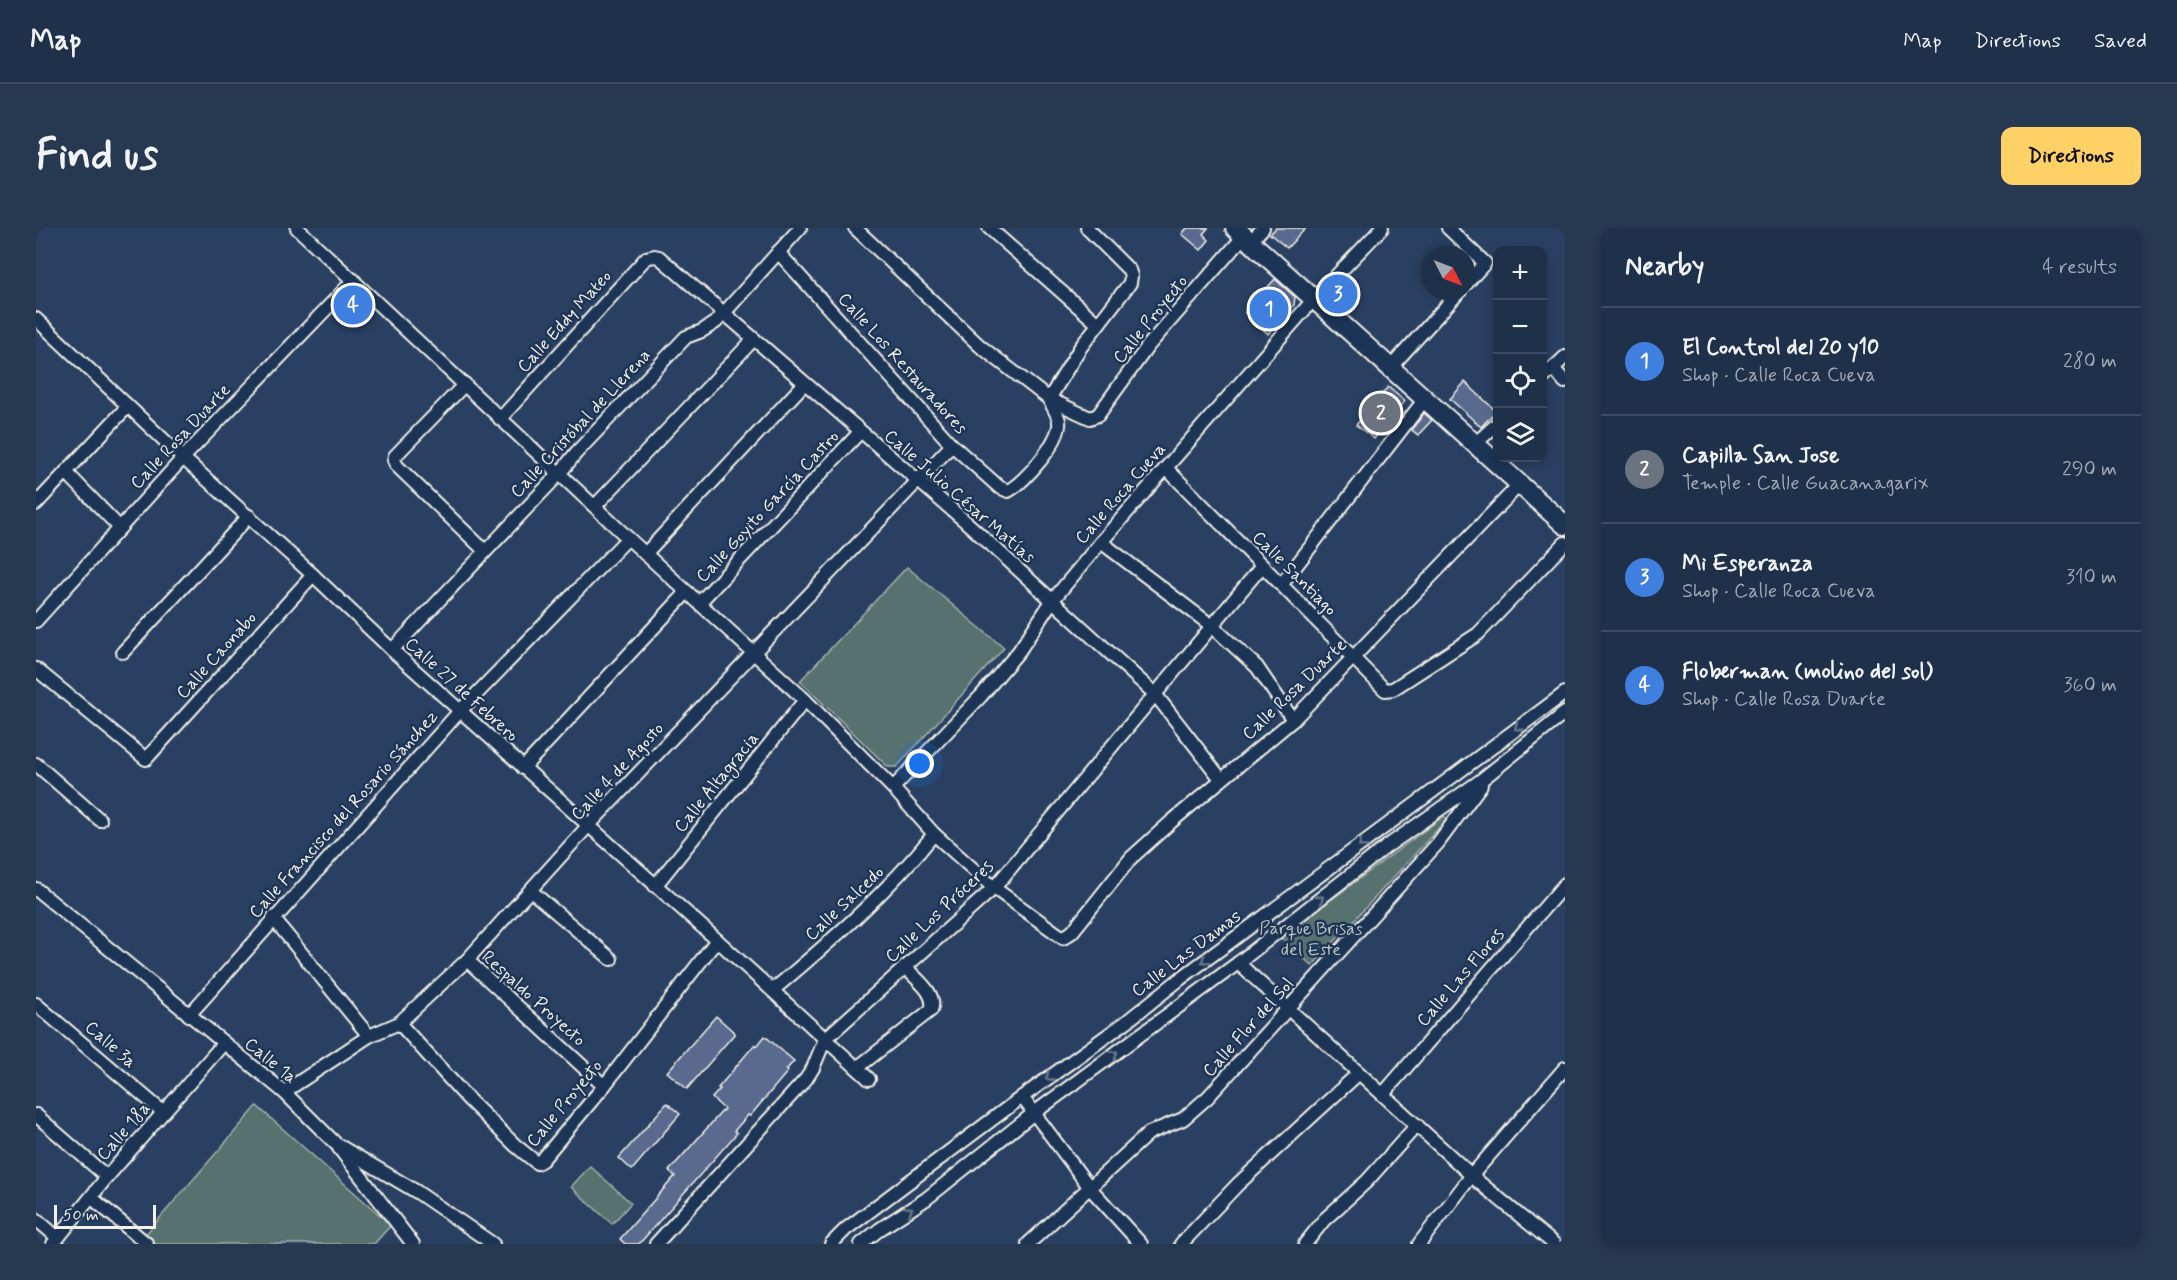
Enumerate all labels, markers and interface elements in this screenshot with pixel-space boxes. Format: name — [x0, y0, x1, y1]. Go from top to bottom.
text: Map — [30, 23, 81, 60]
text: Map — [1903, 27, 1942, 55]
text: Directions — [1975, 27, 2061, 55]
text: Saved — [2094, 27, 2147, 55]
button: Directions — [2001, 127, 2141, 185]
text: Find us — [36, 129, 158, 184]
north arrow — [1421, 246, 1475, 300]
map controls — [1493, 246, 1547, 462]
button: + — [1493, 246, 1547, 300]
text: Nearby — [1625, 250, 1704, 284]
text: 4 results — [2042, 254, 2117, 281]
street label: Calle Eddy Mateo — [512, 265, 617, 378]
street label: Calle Proyecto — [1108, 270, 1194, 369]
pin: 3 — [1318, 272, 1358, 316]
pin: 4 — [334, 282, 372, 328]
pin: 1 — [1250, 286, 1288, 332]
street label: Calle Los Restauradores — [832, 288, 972, 440]
button: − — [1493, 300, 1547, 354]
text: El Control del 20 y10 — [1682, 334, 1879, 362]
street label: Calle Cristóbal de Llerena — [505, 344, 656, 503]
text: 1 — [1640, 348, 1649, 375]
text: 280 m — [2063, 348, 2117, 375]
button: locate — [1493, 354, 1547, 408]
text: Shop · Calle Roca Cueva — [1682, 362, 1876, 389]
street label: Calle Rosa Duarte — [125, 378, 236, 495]
pin: 2 — [1362, 390, 1400, 435]
button: layers — [1493, 408, 1547, 462]
street label: Calle Julio César Matías — [879, 424, 1040, 569]
street label: Calle Goyito García Castro — [691, 425, 845, 588]
street label: Calle Roca Cueva — [1070, 438, 1172, 550]
text: Capilla San Jose — [1682, 442, 1839, 470]
text: 2 — [1640, 456, 1649, 483]
text: 290 m — [2062, 456, 2117, 483]
text: Temple · Calle Guacanagarix — [1682, 470, 1929, 497]
street label: Calle Santiago — [1247, 526, 1342, 621]
text: Mi Esperanza — [1682, 550, 1813, 578]
text: 3 — [1640, 564, 1649, 591]
text: 310 m — [2066, 564, 2117, 591]
text: Shop · Calle Roca Cueva — [1682, 578, 1876, 605]
street label: Calle Caonabo — [171, 607, 262, 705]
street label: Calle 27 de Febrero — [399, 632, 523, 747]
street label: Calle Rosa Duarte — [1237, 634, 1352, 746]
text: Floberman (molino del sol) — [1682, 658, 1933, 686]
text: 4 — [1639, 672, 1650, 699]
text: 360 m — [2064, 672, 2117, 699]
text: Shop · Calle Rosa Duarte — [1682, 686, 1886, 713]
street label: Calle Francisco del Rosario Sánchez — [244, 705, 444, 924]
street label: Calle 4 de Agosto — [566, 717, 670, 826]
one-way arrow — [1514, 720, 1525, 731]
street label: Calle Altagracia — [669, 727, 766, 839]
your location — [905, 749, 934, 778]
one-way arrow — [1357, 837, 1368, 848]
street label: Calle Los Próceres — [880, 855, 999, 968]
street label: Calle Salcedo — [800, 861, 890, 947]
one-way arrow — [1313, 895, 1324, 906]
street label: Calle Las Damas — [1127, 905, 1246, 1003]
park label: Parque Brisas del Este — [1259, 917, 1363, 962]
street label: Calle Las Flores — [1411, 923, 1510, 1032]
street label: Respaldo Proyecto — [476, 945, 591, 1052]
one-way arrow — [1201, 953, 1212, 964]
street label: Calle Flor del Sol — [1198, 973, 1300, 1082]
street label: Calle 3a — [79, 1016, 141, 1074]
street label: Calle 1a — [239, 1032, 302, 1089]
one-way arrow — [1108, 1051, 1119, 1062]
street label: Calle Proyecto — [521, 1055, 608, 1152]
one-way arrow — [1045, 1070, 1056, 1081]
street label: Calle 18a — [91, 1097, 156, 1166]
scale bar — [54, 1202, 156, 1230]
text: 50 m — [63, 1205, 99, 1226]
one-way arrow — [903, 1206, 913, 1218]

